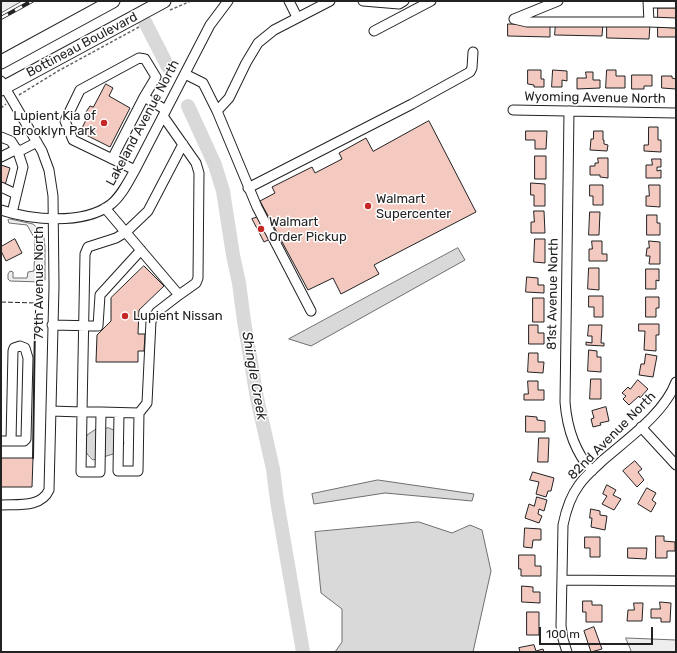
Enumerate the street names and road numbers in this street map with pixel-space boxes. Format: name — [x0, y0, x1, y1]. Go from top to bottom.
street label: Bottineau Boulevard — [24, 9, 140, 81]
street label: Lakeland Avenue North — [103, 57, 183, 189]
street label: Wyoming Avenue North — [524, 89, 666, 107]
street label: 79th Avenue North — [31, 226, 47, 340]
street label: 81st Avenue North — [544, 238, 562, 350]
street label: 82nd Avenue North — [565, 389, 659, 483]

